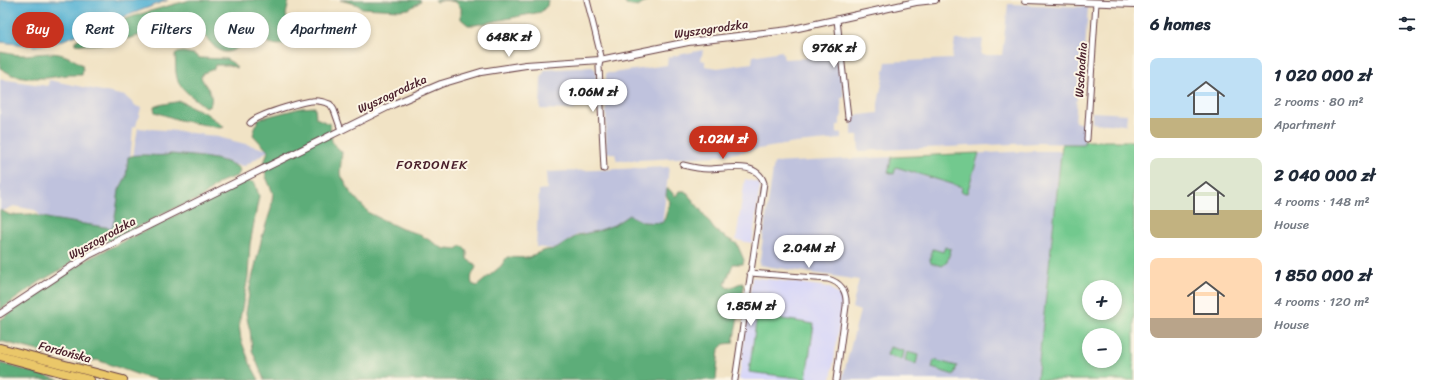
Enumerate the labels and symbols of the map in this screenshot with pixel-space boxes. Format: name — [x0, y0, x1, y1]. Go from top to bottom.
street label: Wyszogrodzka — [673, 13, 749, 45]
pin: 648K zł — [472, 24, 546, 58]
pin: 976K zł — [797, 35, 871, 69]
street label: Wschodnia — [1068, 42, 1094, 98]
street label: Wyszogrodzka — [354, 68, 430, 120]
pin: 1.06M zł — [552, 79, 634, 113]
pin: 1.02M zł — [682, 126, 764, 160]
district label: FORDONEK — [396, 153, 468, 176]
street label: Wyszogrodzka — [64, 210, 140, 266]
pin: 2.04M zł — [768, 235, 850, 269]
pin: 1.85M zł — [710, 293, 792, 327]
street label: Fordońska — [36, 334, 94, 370]

